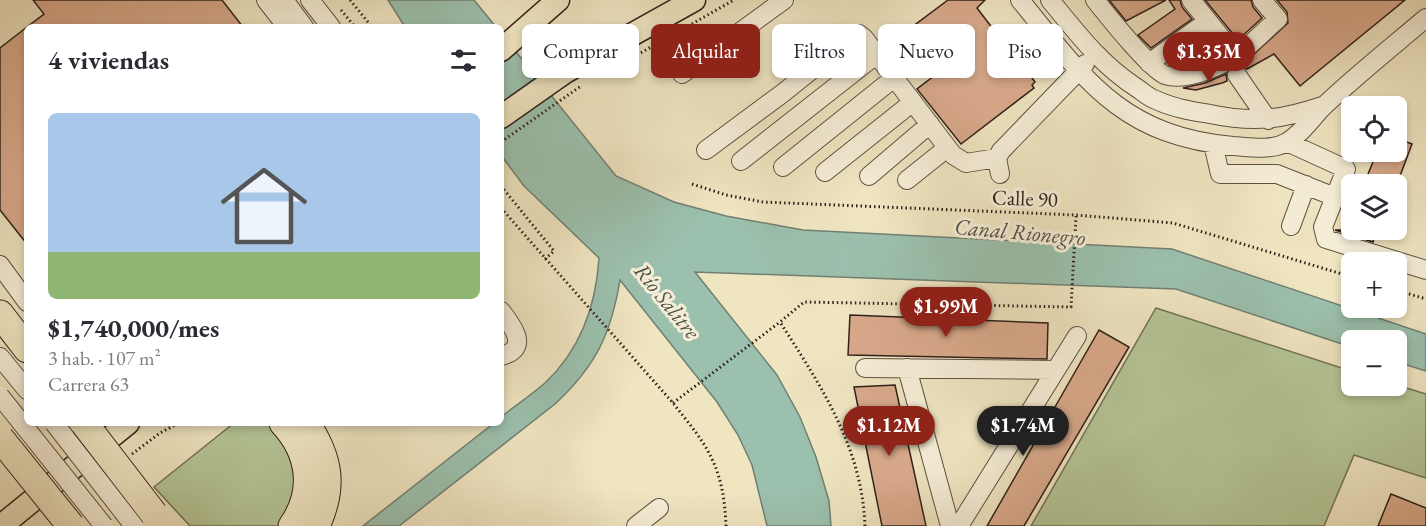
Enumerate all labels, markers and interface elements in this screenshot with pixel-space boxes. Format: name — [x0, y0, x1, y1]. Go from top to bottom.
chip: Comprar — [522, 24, 639, 78]
chip: Alquilar — [651, 24, 760, 78]
chip: Filtros — [772, 24, 866, 78]
chip: Nuevo — [878, 24, 975, 78]
chip: Piso — [987, 24, 1063, 78]
pin: $1.35M — [1160, 32, 1258, 83]
text: $1.35M — [1177, 38, 1241, 64]
text: 4 viviendas — [48, 43, 169, 77]
icon: filters — [447, 44, 480, 77]
map controls — [1341, 96, 1407, 396]
button: locate — [1341, 96, 1407, 162]
icon: home — [210, 152, 318, 260]
button: layers — [1341, 174, 1407, 240]
street label: Calle 90 — [992, 183, 1058, 213]
water label: Canal Rionegro — [953, 212, 1087, 252]
button: + — [1341, 252, 1407, 318]
water label: Río Salitre — [628, 257, 707, 345]
pin: $1.99M — [897, 287, 995, 338]
text: $1.99M — [914, 293, 978, 319]
text: $1,740,000/mes — [48, 311, 219, 345]
button: − — [1341, 330, 1407, 396]
text: 3 hab. · 107 m² — [48, 345, 161, 371]
text: Carrera 63 — [48, 371, 129, 397]
pin: $1.12M — [840, 406, 938, 457]
pin: $1.74M — [974, 406, 1072, 457]
text: $1.12M — [857, 412, 921, 438]
text: $1.74M — [991, 412, 1055, 438]

